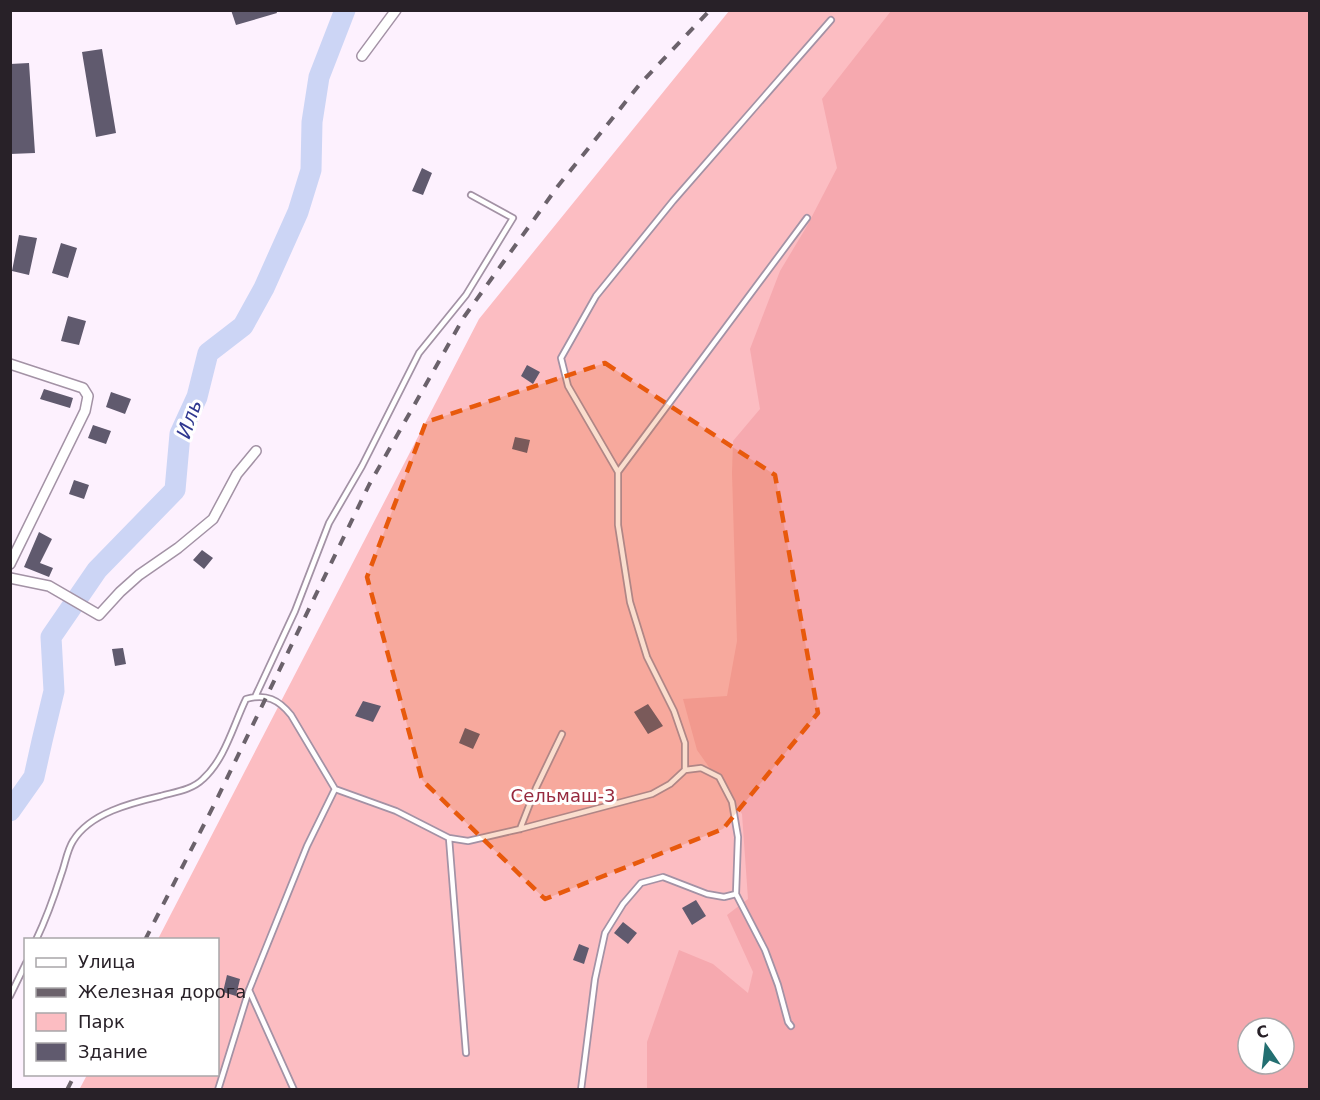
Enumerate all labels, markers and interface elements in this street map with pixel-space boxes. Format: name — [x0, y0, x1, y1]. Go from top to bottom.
water label: Иль — [171, 396, 207, 442]
park label: Сельмаш-3 — [511, 785, 615, 806]
legend — [24, 938, 219, 1076]
text: Улица — [78, 951, 135, 972]
text: Железная дорога — [78, 981, 246, 1002]
text: Парк — [78, 1011, 125, 1032]
north arrow — [1236, 1016, 1296, 1076]
text: С — [1254, 1021, 1270, 1043]
text: Здание — [78, 1041, 148, 1062]

